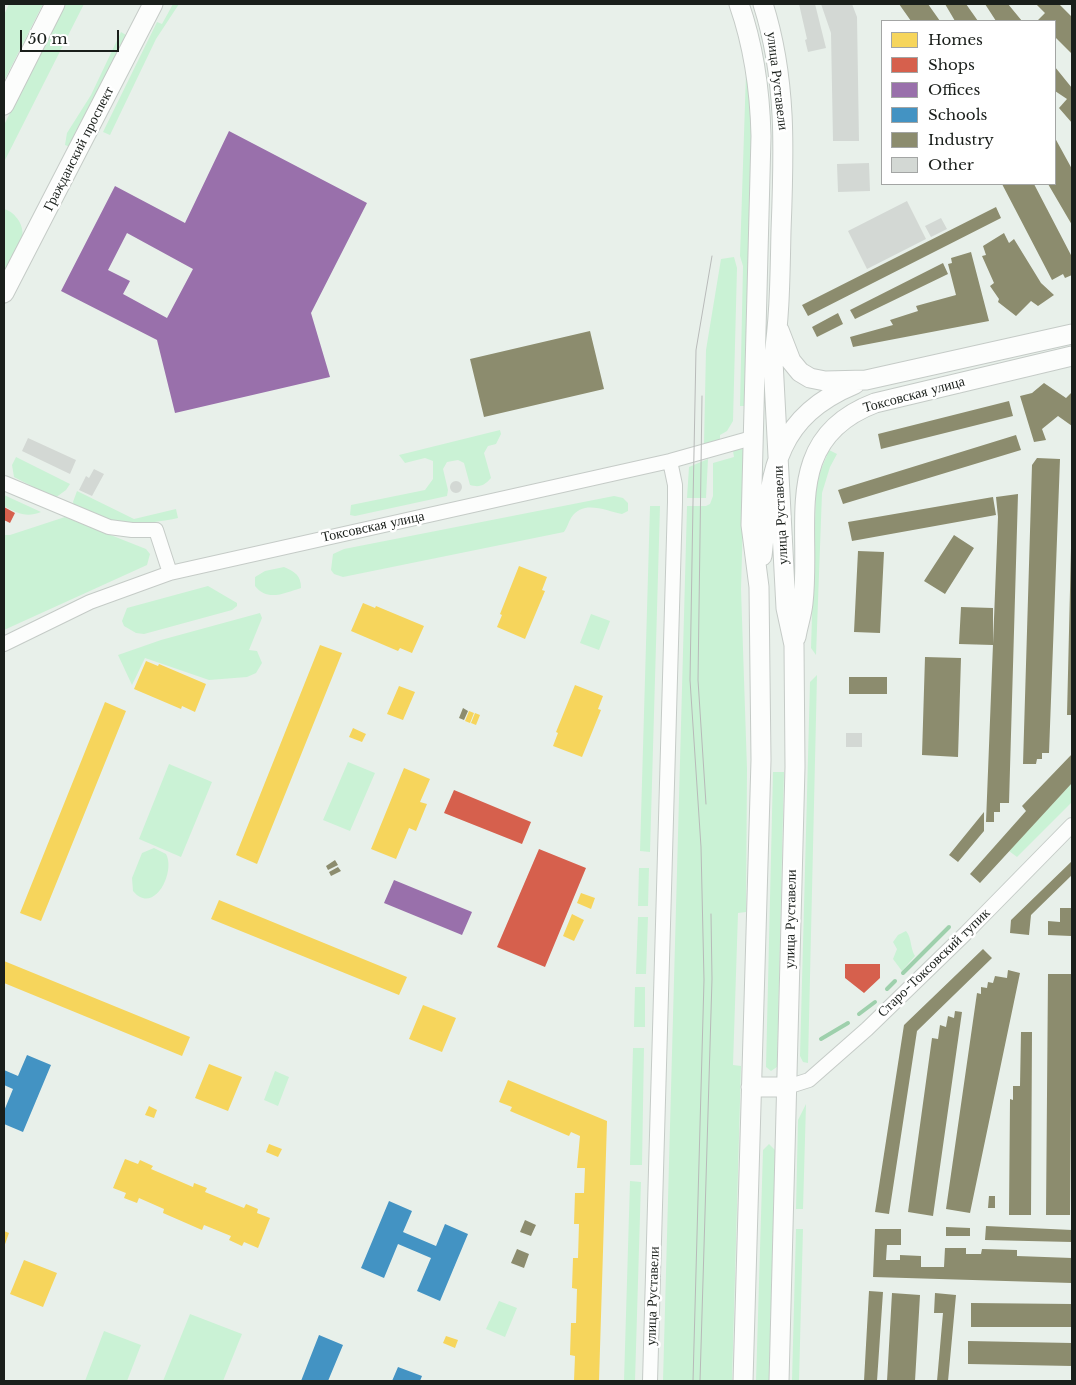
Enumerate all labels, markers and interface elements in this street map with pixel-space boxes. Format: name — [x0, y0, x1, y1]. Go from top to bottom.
scale bar — [22, 20, 121, 52]
legend — [881, 20, 1056, 185]
text: 50 m — [28, 29, 68, 48]
text: Homes — [928, 30, 983, 49]
street label: улица Руставели — [763, 31, 791, 131]
text: Shops — [928, 55, 975, 74]
text: Offices — [928, 80, 980, 99]
street label: Гражданский проспект — [40, 84, 118, 214]
text: Schools — [928, 105, 987, 124]
text: Industry — [928, 130, 994, 149]
text: Other — [928, 155, 974, 174]
street label: Токсовская улица — [861, 373, 967, 417]
street label: улица Руставели — [770, 465, 792, 565]
street label: Токсовская улица — [320, 508, 426, 546]
street label: улица Руставели — [782, 869, 800, 969]
street label: Старо-Токсовский тупик — [874, 905, 994, 1021]
street label: улица Руставели — [643, 1246, 663, 1346]

